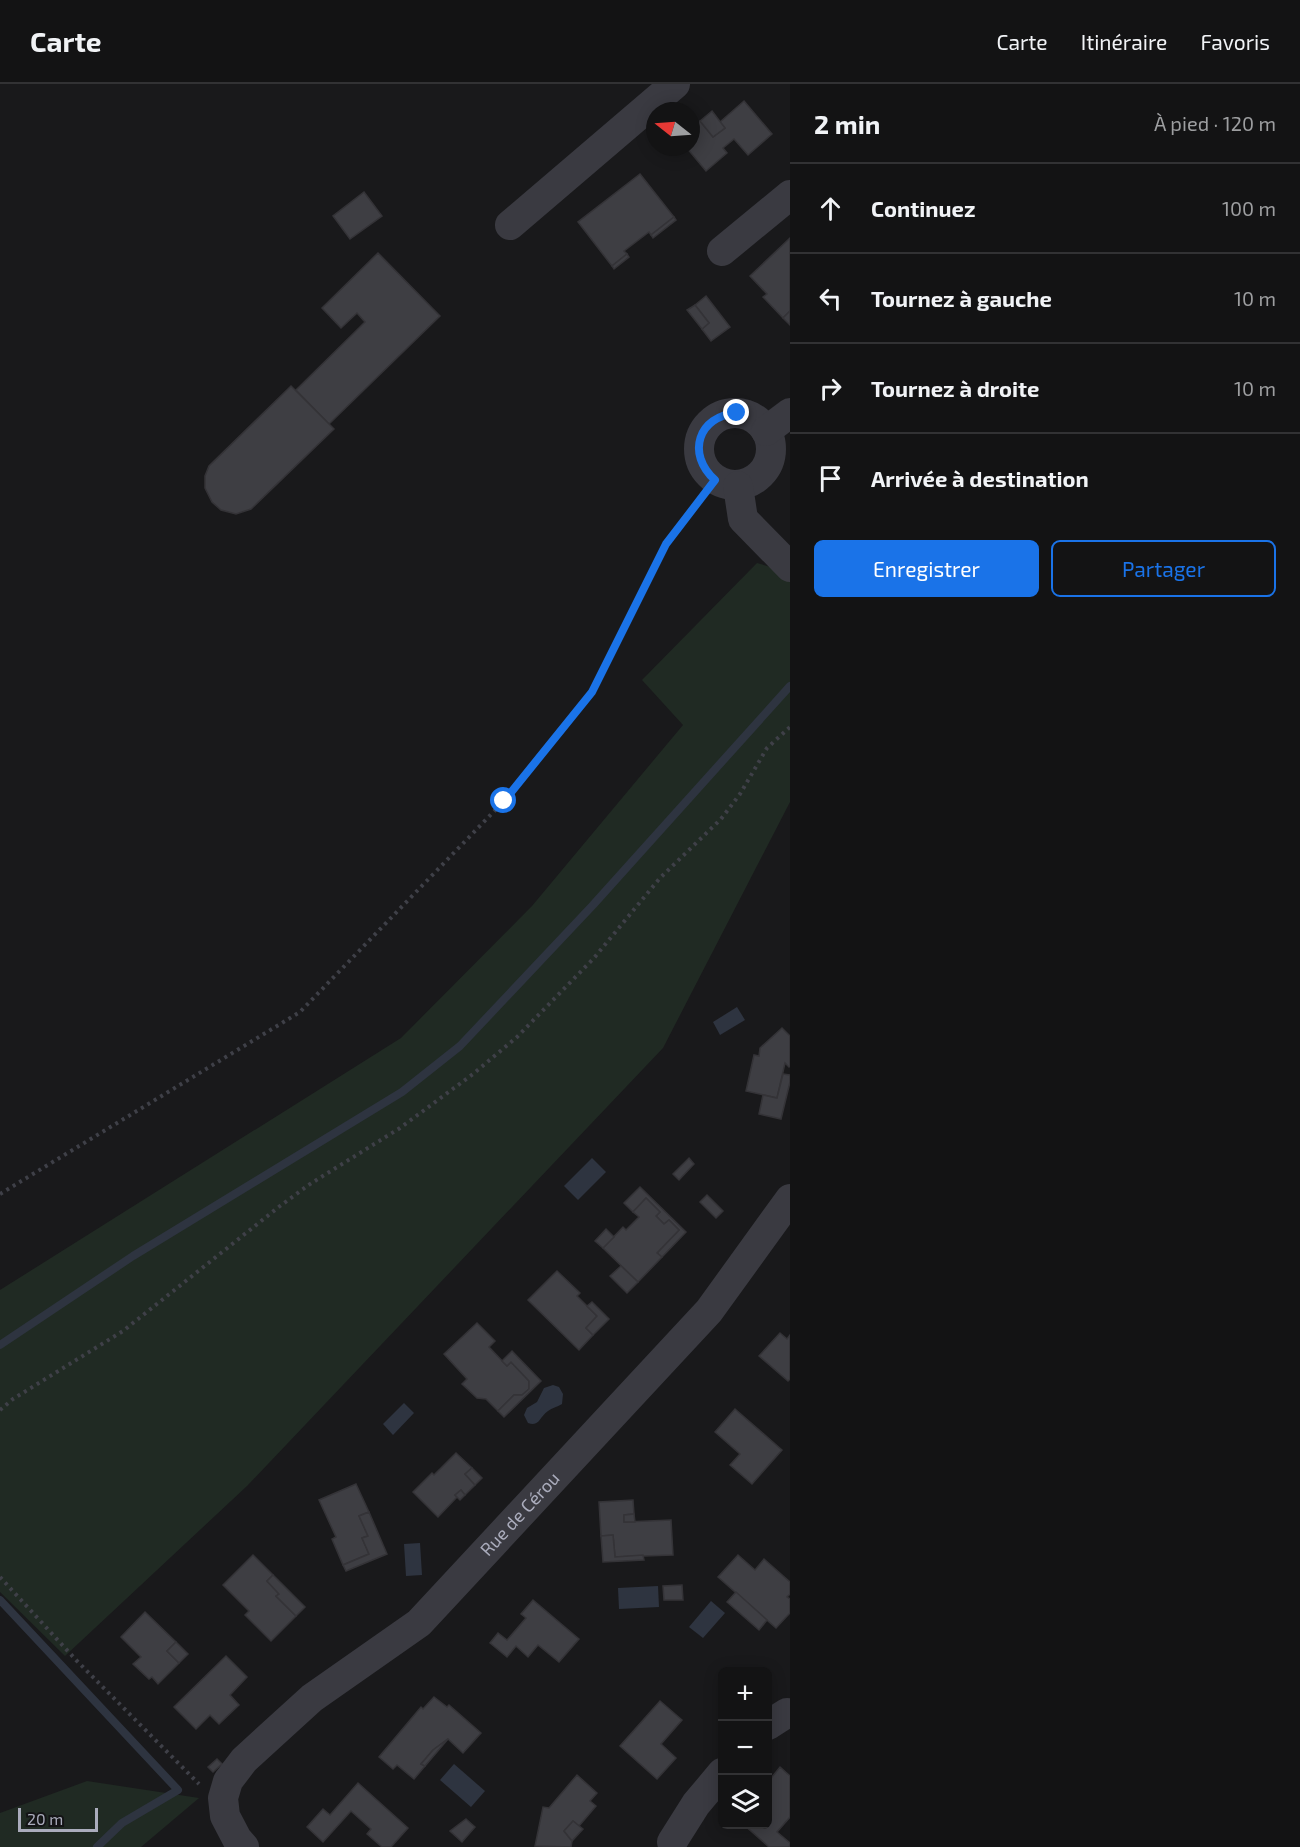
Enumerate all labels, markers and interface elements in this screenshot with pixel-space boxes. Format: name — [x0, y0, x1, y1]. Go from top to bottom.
text: Carte — [30, 24, 102, 58]
text: Carte — [996, 29, 1048, 54]
text: Itinéraire — [1081, 29, 1167, 54]
text: Favoris — [1200, 29, 1270, 54]
north arrow — [646, 102, 700, 156]
text: 2 min — [814, 108, 880, 139]
text: À pied · 120 m — [1154, 111, 1276, 135]
icon: ahead — [814, 192, 847, 225]
text: Continuez — [871, 195, 975, 221]
text: 100 m — [1222, 196, 1276, 220]
icon: left — [814, 282, 847, 315]
text: Tournez à gauche — [871, 285, 1052, 311]
text: 10 m — [1234, 286, 1276, 310]
icon: right — [814, 372, 847, 405]
text: Tournez à droite — [871, 375, 1040, 401]
text: 10 m — [1234, 376, 1276, 400]
route end — [723, 399, 749, 425]
icon: arrive — [814, 462, 847, 495]
text: Arrivée à destination — [871, 465, 1089, 491]
button: Enregistrer — [814, 540, 1039, 597]
button: Partager — [1051, 540, 1276, 597]
route start — [490, 787, 516, 813]
street label: Rue de Cérou — [475, 1467, 564, 1560]
map controls — [718, 1667, 772, 1829]
button: + — [718, 1667, 772, 1721]
button: − — [718, 1721, 772, 1775]
button: layers — [718, 1775, 772, 1829]
scale bar — [18, 1805, 98, 1832]
text: 20 m — [27, 1809, 63, 1828]

